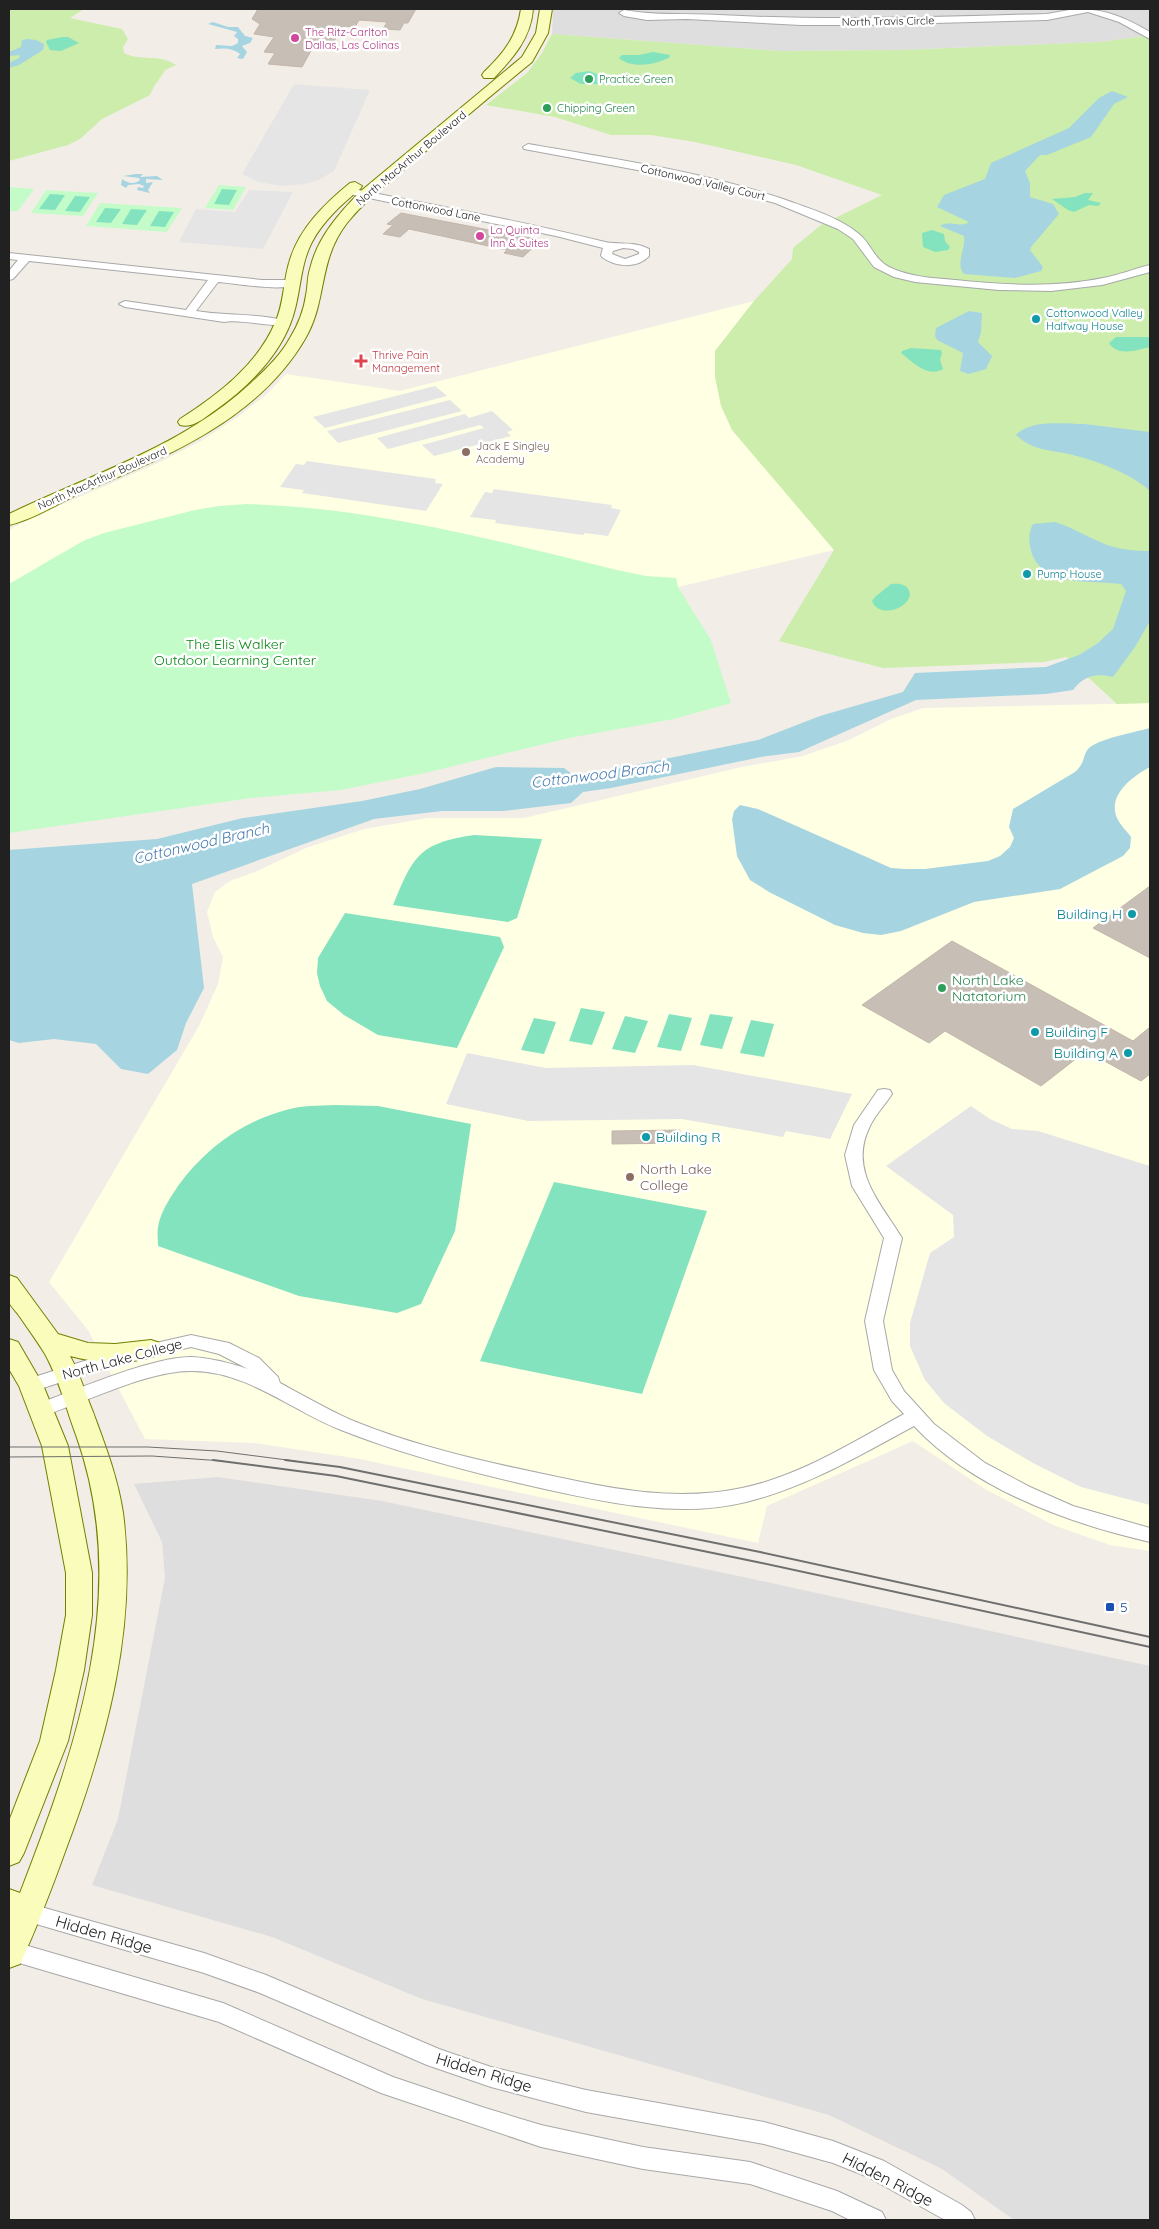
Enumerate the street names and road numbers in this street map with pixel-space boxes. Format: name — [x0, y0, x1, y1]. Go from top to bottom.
street label: North Travis Circle — [842, 13, 934, 29]
street label: North MacArthur Boulevard — [353, 108, 469, 208]
street label: Cottonwood Valley Court — [639, 161, 767, 203]
street label: Cottonwood Lane — [390, 193, 482, 225]
street label: North MacArthur Boulevard — [35, 443, 169, 513]
street label: North Lake College — [60, 1334, 184, 1384]
street label: Hidden Ridge — [53, 1911, 155, 1957]
street label: Hidden Ridge — [433, 2048, 535, 2096]
street label: Hidden Ridge — [839, 2147, 937, 2211]

